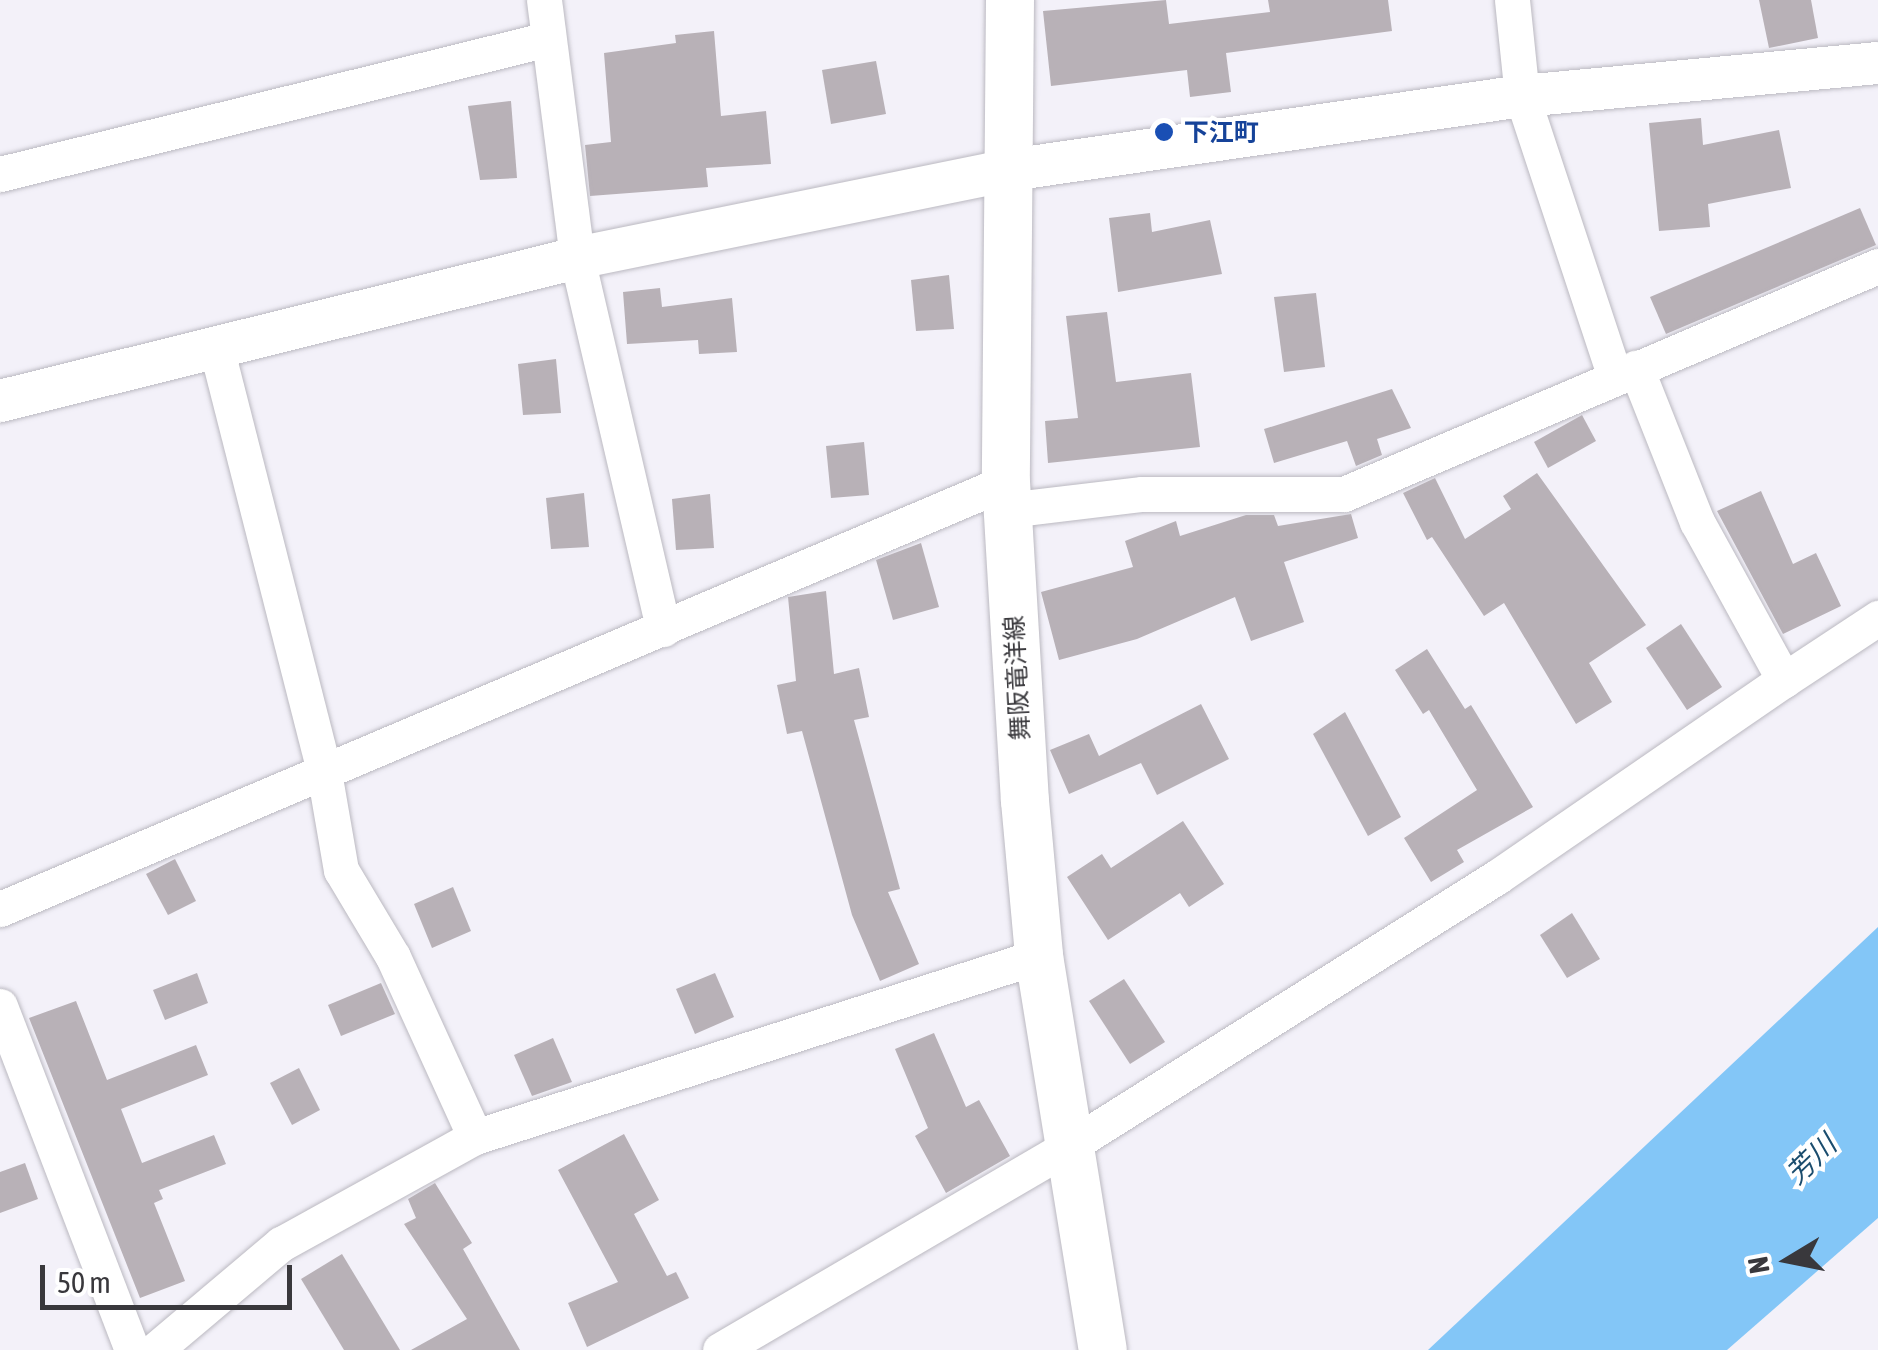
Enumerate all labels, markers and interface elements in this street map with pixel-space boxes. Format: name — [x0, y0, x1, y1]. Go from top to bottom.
place label: 下江町 — [1184, 117, 1259, 147]
marker: 下江町 — [1153, 121, 1175, 143]
street label: 舞阪竜洋線 — [999, 615, 1035, 741]
water label: 芳川 — [1779, 1127, 1843, 1191]
north arrow — [1738, 1210, 1838, 1310]
scale bar — [45, 1245, 298, 1307]
text: N — [1741, 1254, 1776, 1276]
text: 50 m — [57, 1265, 111, 1299]

